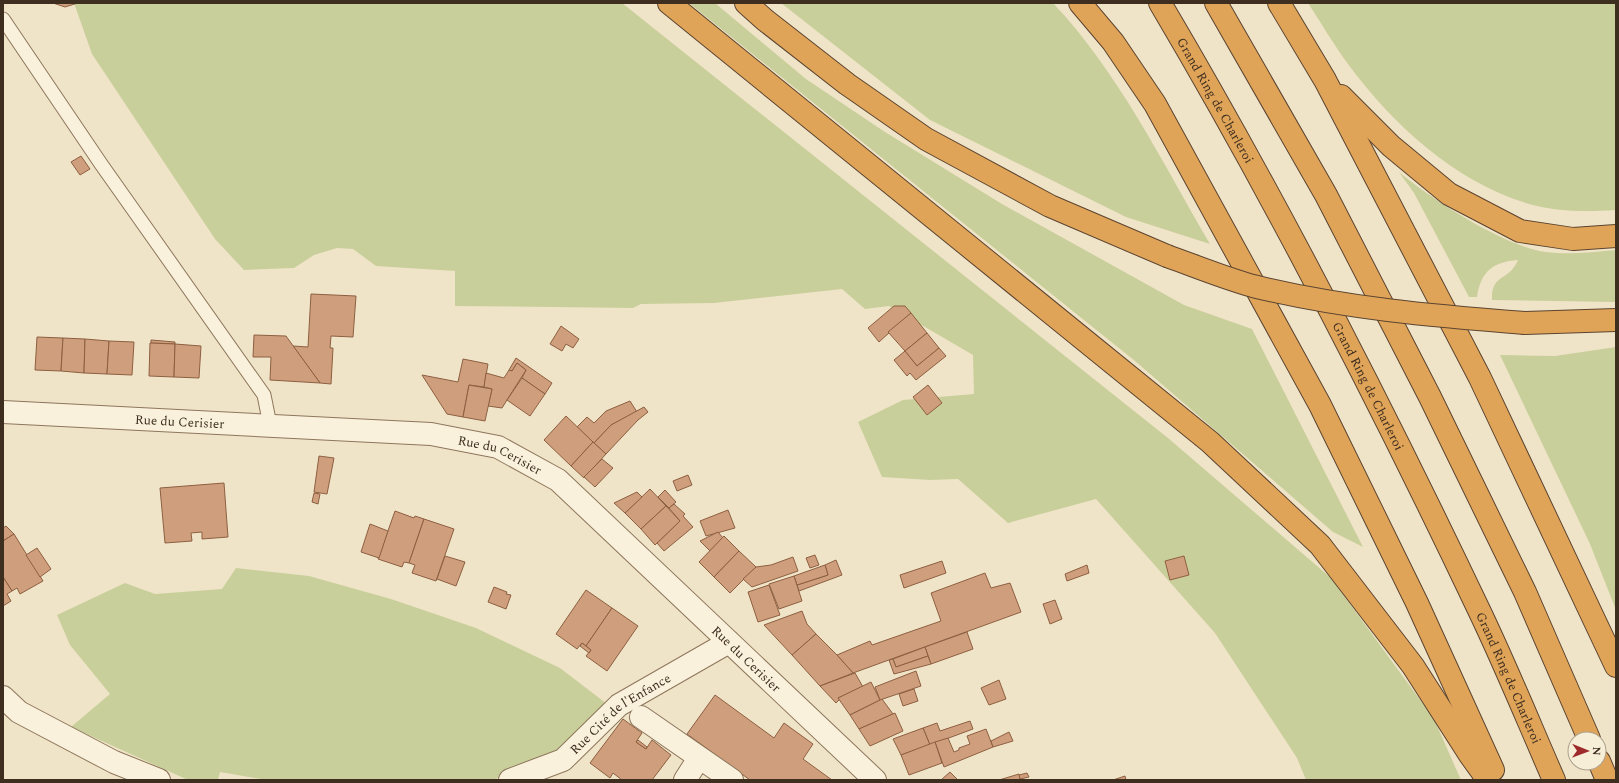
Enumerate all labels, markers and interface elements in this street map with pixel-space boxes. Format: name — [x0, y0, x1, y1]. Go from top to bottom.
street label: Grand Ring de Charleroi — [1171, 34, 1259, 167]
street label: Grand Ring de Charleroi — [1327, 318, 1409, 454]
street label: Rue du Cerisier — [135, 410, 225, 434]
street label: Rue du Cerisier — [456, 430, 545, 480]
street label: Grand Ring de Charleroi — [1470, 609, 1546, 747]
street label: Rue du Cerisier — [707, 621, 785, 697]
street label: Rue Cité de l'Enfance — [566, 668, 675, 759]
north arrow — [1567, 731, 1607, 771]
text: N — [1588, 747, 1605, 756]

